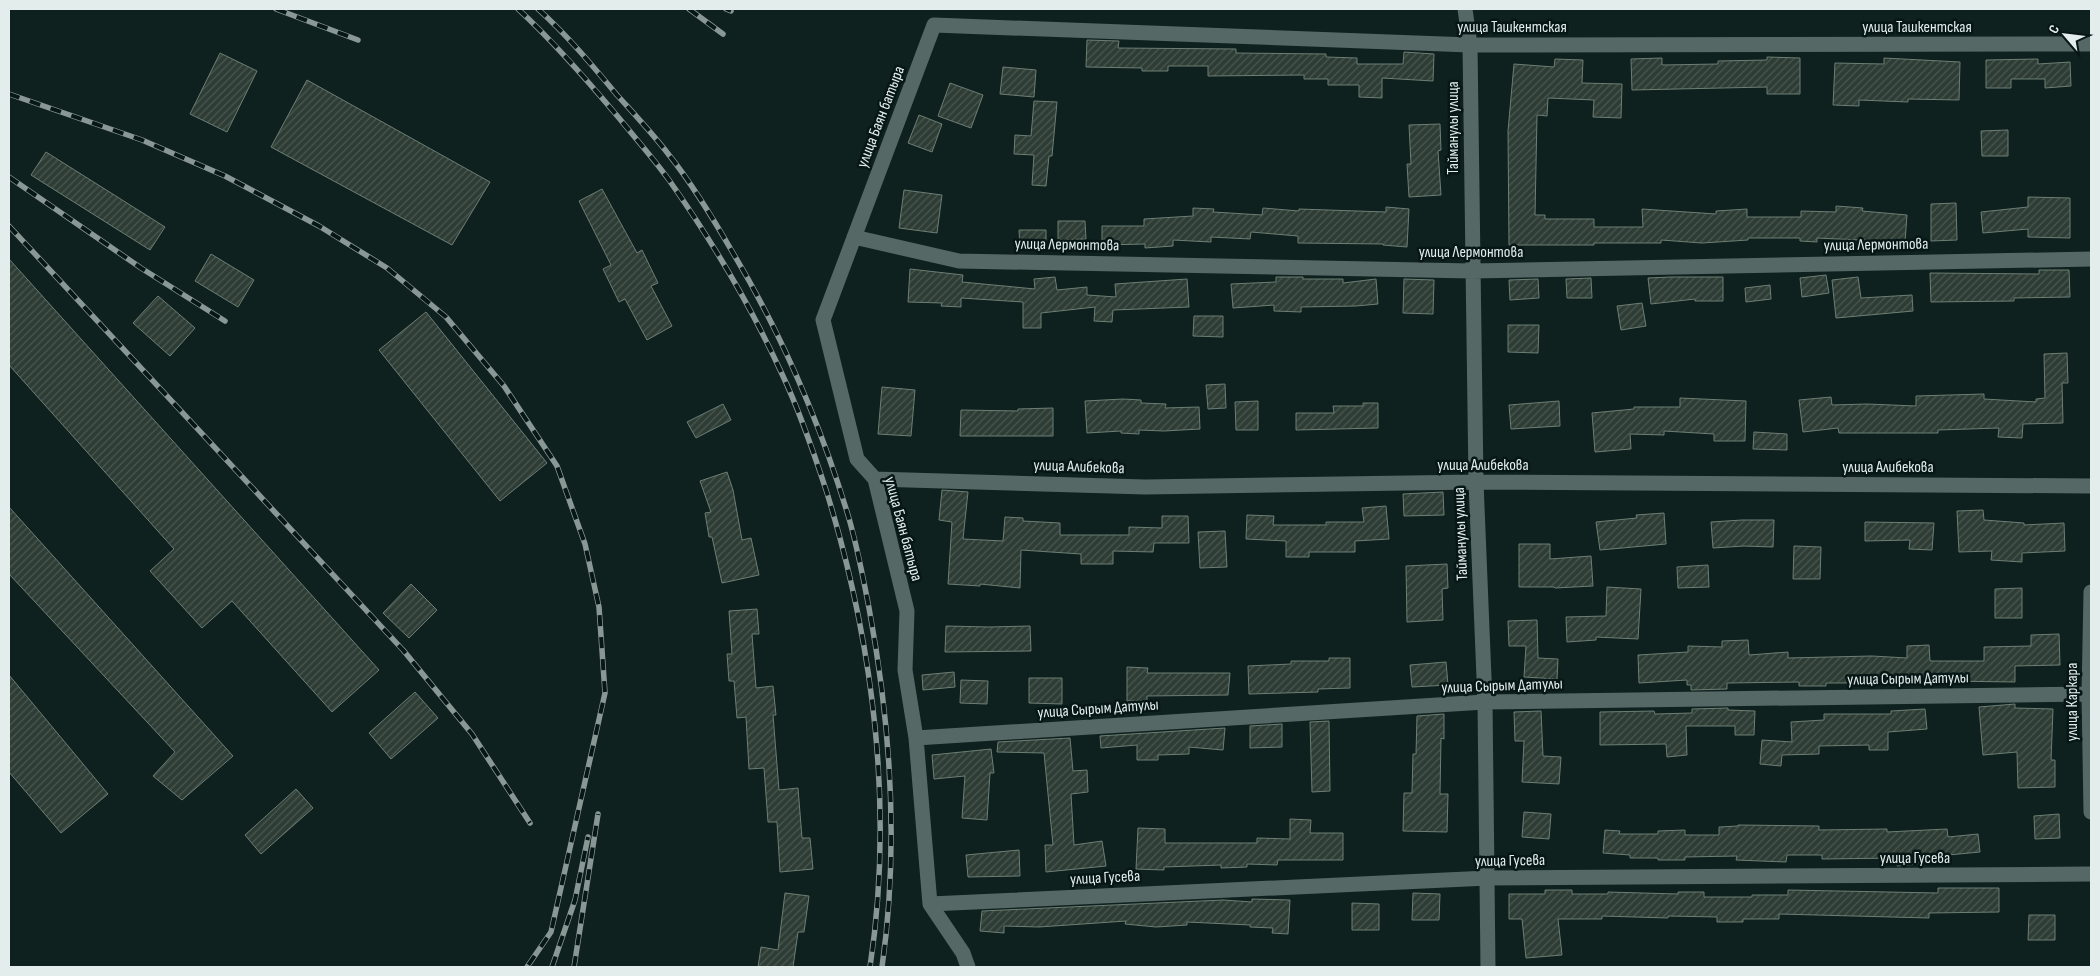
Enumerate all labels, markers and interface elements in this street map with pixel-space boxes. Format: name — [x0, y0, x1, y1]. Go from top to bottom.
north arrow — [2040, 10, 2090, 60]
street label: улица Ташкентская — [1457, 18, 1567, 37]
street label: улица Ташкентская — [1862, 18, 1972, 37]
text: С — [2045, 22, 2063, 36]
street label: улица Баян батыра — [853, 64, 909, 170]
street label: Тайманулы улица — [1444, 81, 1463, 175]
street label: улица Лермонтова — [1015, 235, 1119, 255]
street label: улица Лермонтова — [1824, 235, 1928, 255]
street label: улица Лермонтова — [1419, 243, 1523, 262]
street label: улица Алибекова — [1033, 456, 1125, 478]
street label: улица Алибекова — [1437, 456, 1529, 475]
street label: улица Алибекова — [1842, 458, 1934, 477]
street label: улица Баян батыра — [880, 475, 926, 583]
street label: Тайманулы улица — [1450, 487, 1472, 581]
street label: улица Каркара — [2063, 663, 2082, 741]
street label: улица Сырым Датулы — [1847, 668, 1969, 690]
street label: улица Сырым Датулы — [1441, 674, 1563, 698]
street label: улица Сырым Датулы — [1037, 695, 1159, 723]
street label: улица Гусева — [1880, 849, 1950, 868]
street label: улица Гусева — [1475, 851, 1545, 871]
street label: улица Гусева — [1069, 867, 1141, 889]

